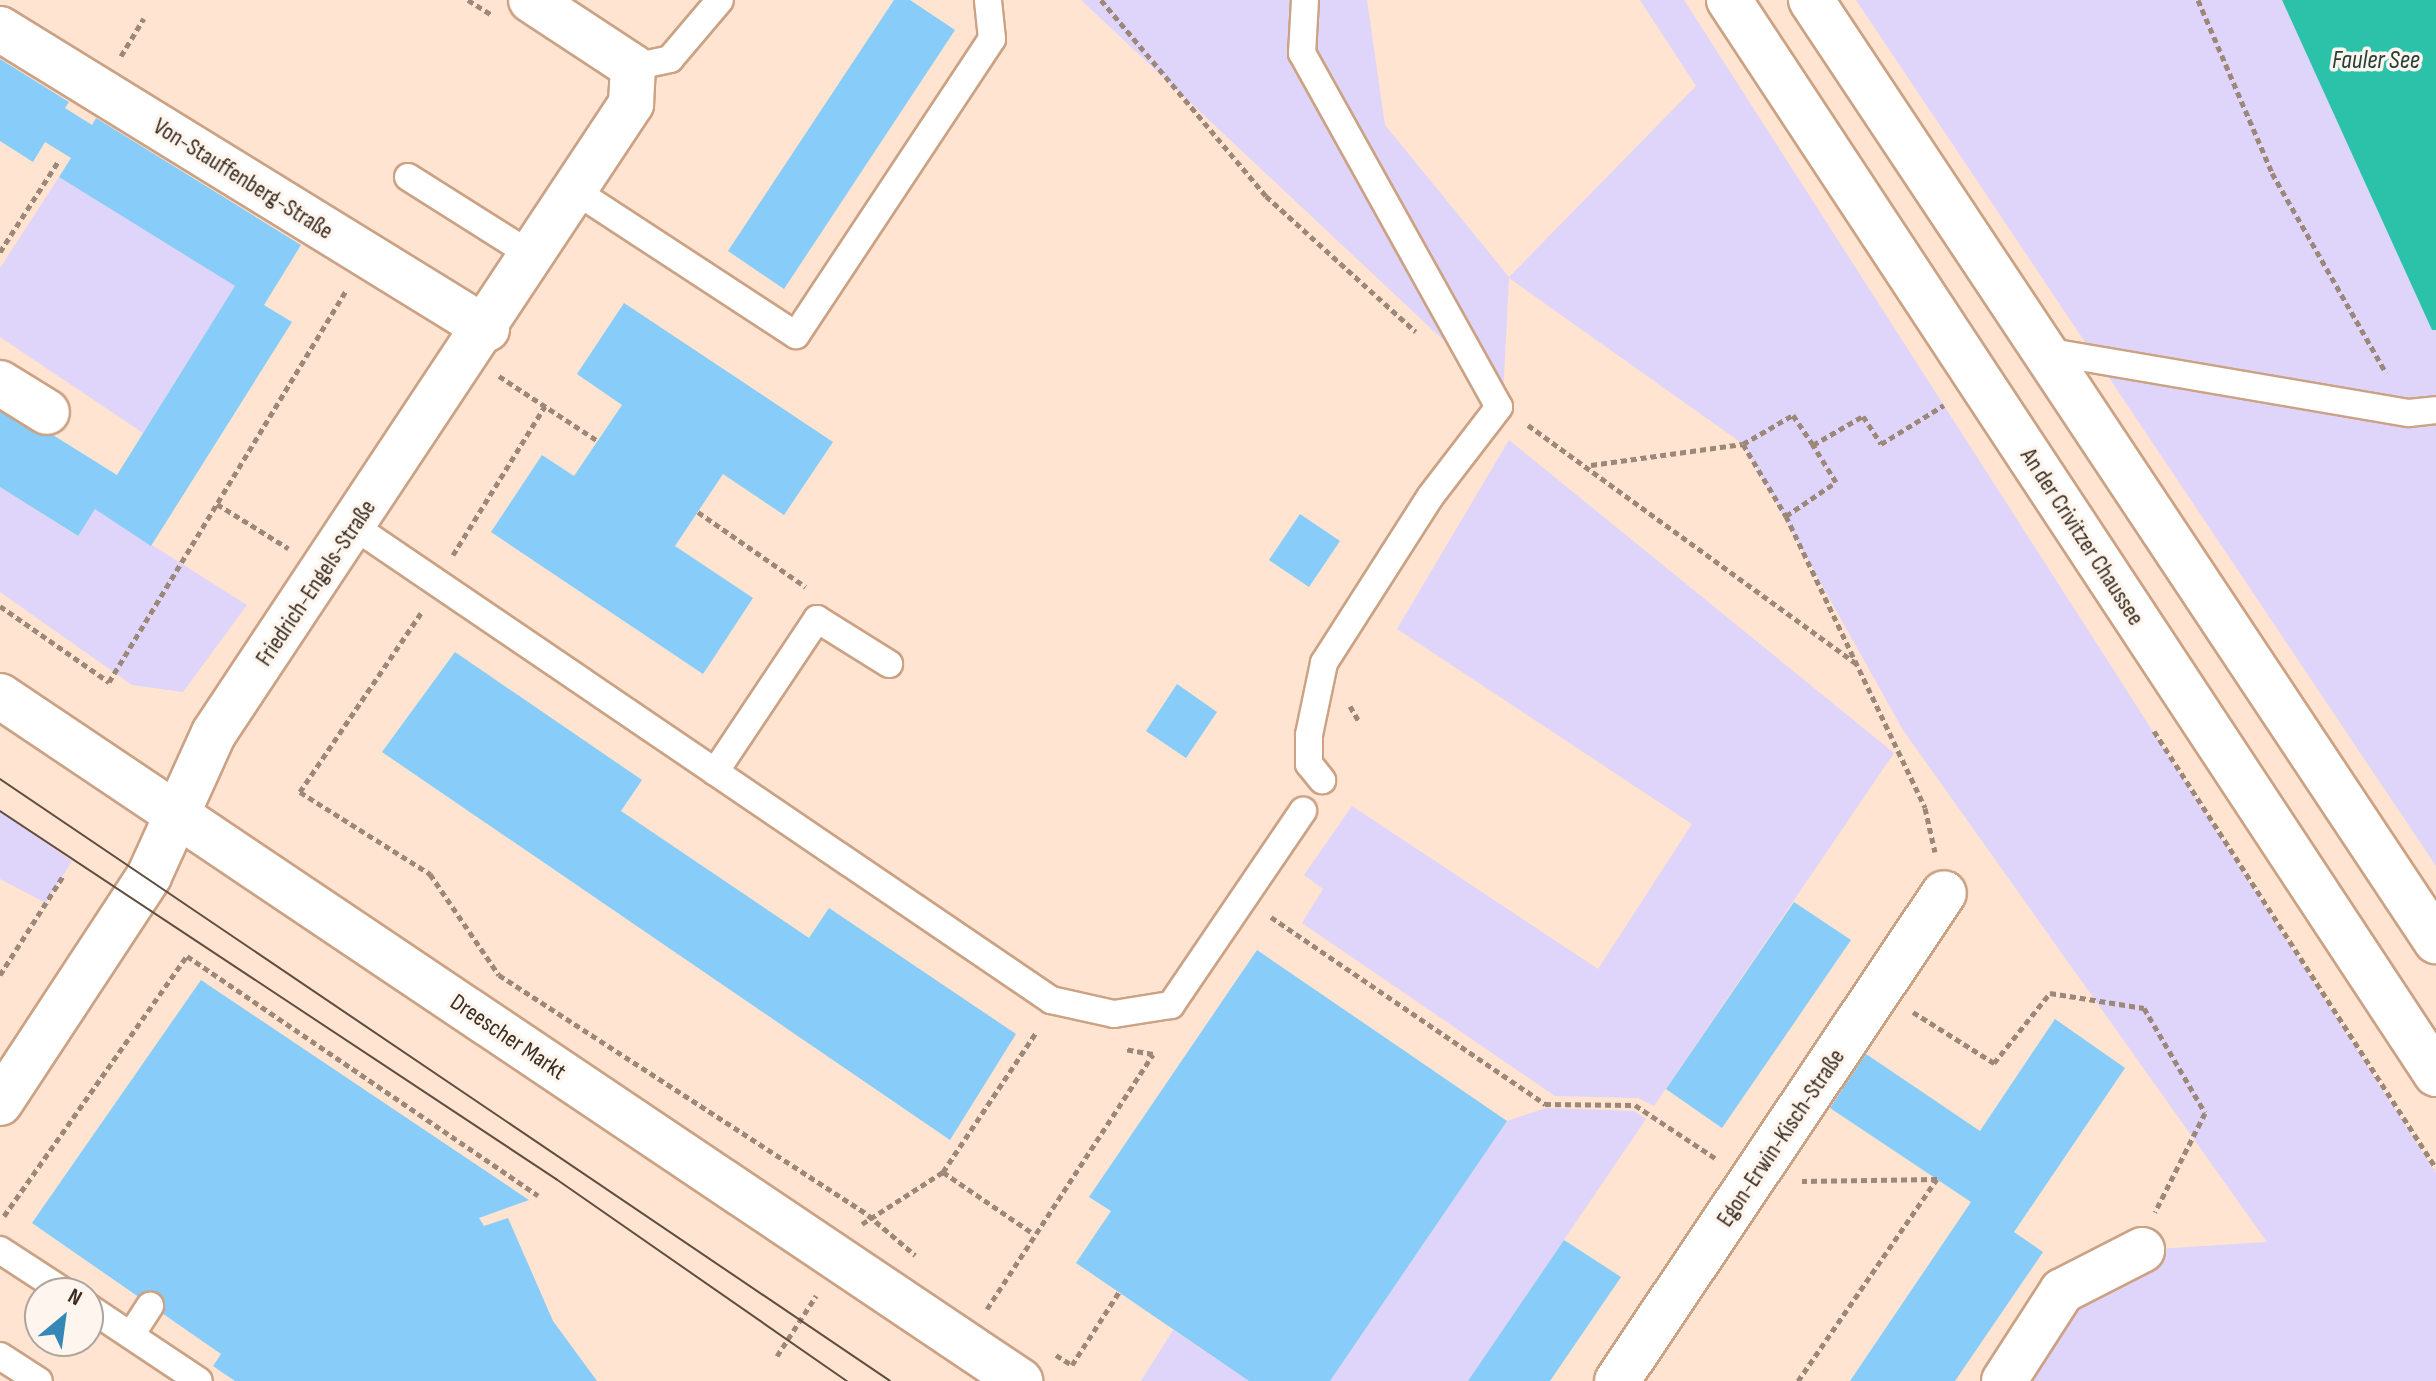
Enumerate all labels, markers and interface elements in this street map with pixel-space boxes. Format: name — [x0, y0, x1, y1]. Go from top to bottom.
water label: Fauler See — [2332, 45, 2420, 77]
street label: Von-Stauffenberg-Straße — [148, 112, 338, 246]
street label: An der Crivitzer Chaussee — [2014, 443, 2150, 631]
street label: Friedrich-Engels-Straße — [250, 494, 382, 672]
street label: Dreescher Markt — [445, 988, 571, 1086]
street label: Egon-Erwin-Kisch-Straße — [1711, 1044, 1851, 1232]
north arrow — [24, 1277, 104, 1357]
text: N — [63, 1283, 87, 1312]

